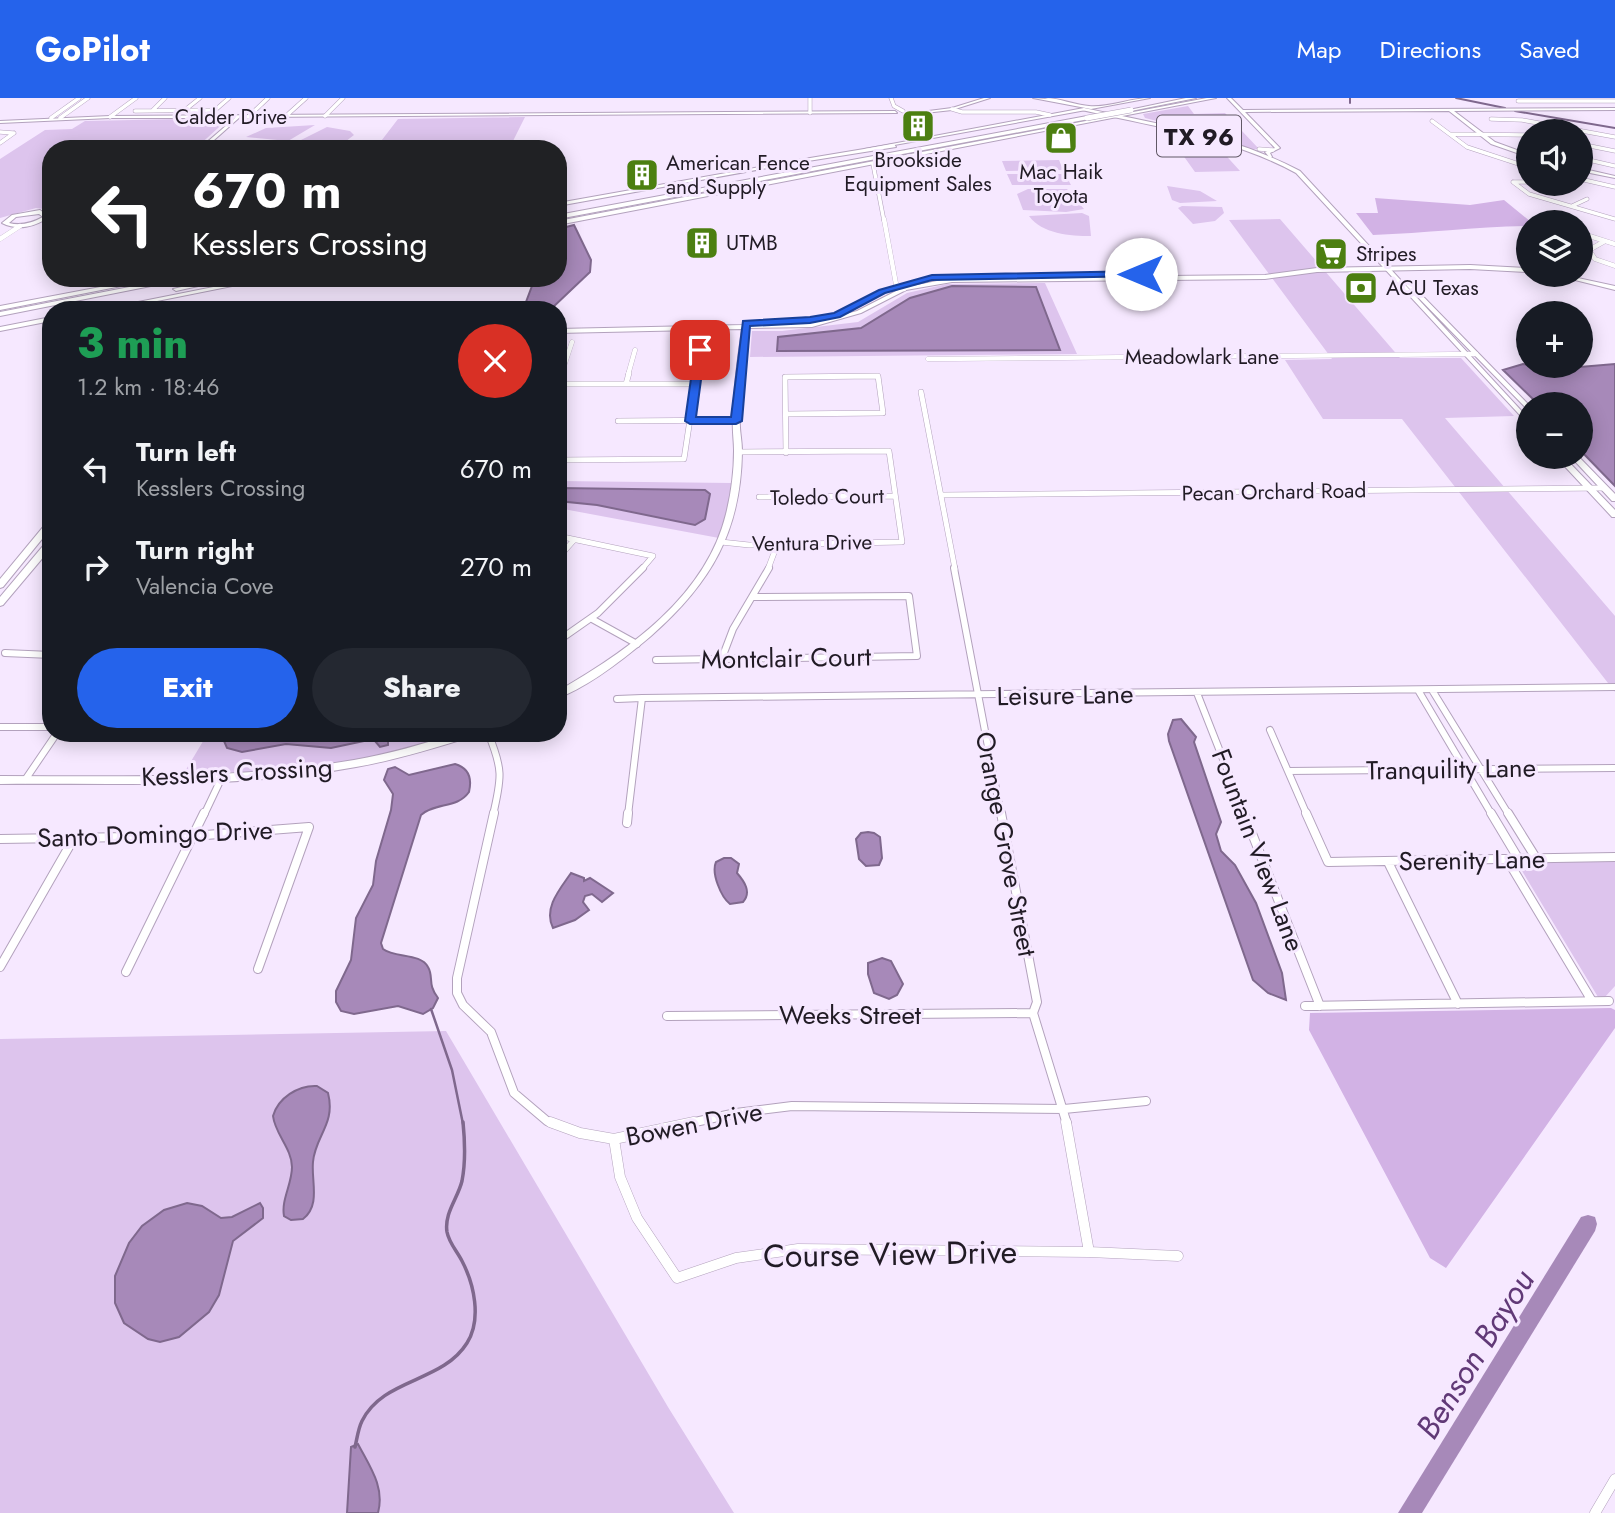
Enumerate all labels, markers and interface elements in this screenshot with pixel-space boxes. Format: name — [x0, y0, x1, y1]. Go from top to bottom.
text: GoPilot — [35, 26, 150, 73]
text: Map — [1297, 32, 1342, 67]
text: Directions — [1380, 32, 1481, 67]
text: Saved — [1519, 32, 1580, 67]
street label: Calder Drive — [175, 102, 287, 132]
building icon: Brookside Equipment Sales — [899, 107, 937, 145]
road number: TX 96 — [1157, 116, 1241, 156]
shop icon: Mac Haik Toyota — [1042, 119, 1080, 157]
map controls — [1516, 119, 1593, 469]
button: sound — [1516, 119, 1593, 196]
place label: Brookside Equipment Sales — [844, 145, 992, 199]
place label: American Fence and Supply — [666, 148, 810, 202]
text: 670 m — [192, 156, 342, 226]
building icon: American Fence and Supply — [623, 156, 661, 194]
place label: Mac Haik Toyota — [1019, 157, 1103, 211]
icon: left — [77, 168, 168, 259]
button: layers — [1516, 210, 1593, 287]
text: Kesslers Crossing — [192, 221, 428, 267]
building icon: UTMB — [683, 224, 721, 262]
place label: UTMB — [726, 228, 778, 258]
supermarket icon: Stripes — [1312, 235, 1350, 273]
position arrow — [1104, 237, 1178, 311]
place label: Stripes — [1356, 239, 1416, 269]
bank icon: ACU Texas — [1342, 269, 1380, 307]
place label: ACU Texas — [1386, 273, 1479, 303]
button: + — [1516, 301, 1593, 378]
text: 3 min — [77, 313, 188, 374]
pin — [670, 320, 730, 380]
button: close — [458, 324, 532, 398]
icon: arrive — [681, 331, 719, 369]
street label: Meadowlark Lane — [1125, 342, 1279, 372]
text: 1.2 km · 18:46 — [77, 370, 219, 404]
button: − — [1516, 392, 1593, 469]
text: Turn left — [136, 433, 236, 471]
icon: left — [77, 450, 115, 488]
text: 670 m — [460, 450, 532, 488]
text: Kesslers Crossing — [136, 471, 305, 505]
street label: Pecan Orchard Road — [1181, 475, 1367, 509]
street label: Toledo Court — [770, 481, 884, 513]
street label: Ventura Drive — [752, 527, 873, 559]
text: Turn right — [136, 531, 254, 569]
icon: right — [77, 548, 115, 586]
text: 270 m — [460, 548, 532, 586]
text: Valencia Cove — [136, 569, 274, 603]
street label: Montclair Court — [701, 638, 872, 678]
button: Exit — [77, 648, 298, 728]
button: Share — [312, 648, 532, 728]
street label: Leisure Lane — [996, 675, 1134, 715]
street label: Orange Grove Street — [966, 728, 1047, 960]
street label: Fountain View Lane — [1202, 743, 1314, 957]
street label: Kesslers Crossing — [140, 748, 334, 796]
street label: Tranquility Lane — [1366, 749, 1536, 789]
street label: Santo Domingo Drive — [36, 811, 274, 857]
street label: Serenity Lane — [1398, 840, 1546, 880]
street label: Weeks Street — [779, 996, 922, 1034]
street label: Bowen Drive — [623, 1092, 765, 1156]
street label: Course View Drive — [763, 1229, 1017, 1279]
water label: Benson Bayou — [1404, 1260, 1546, 1448]

